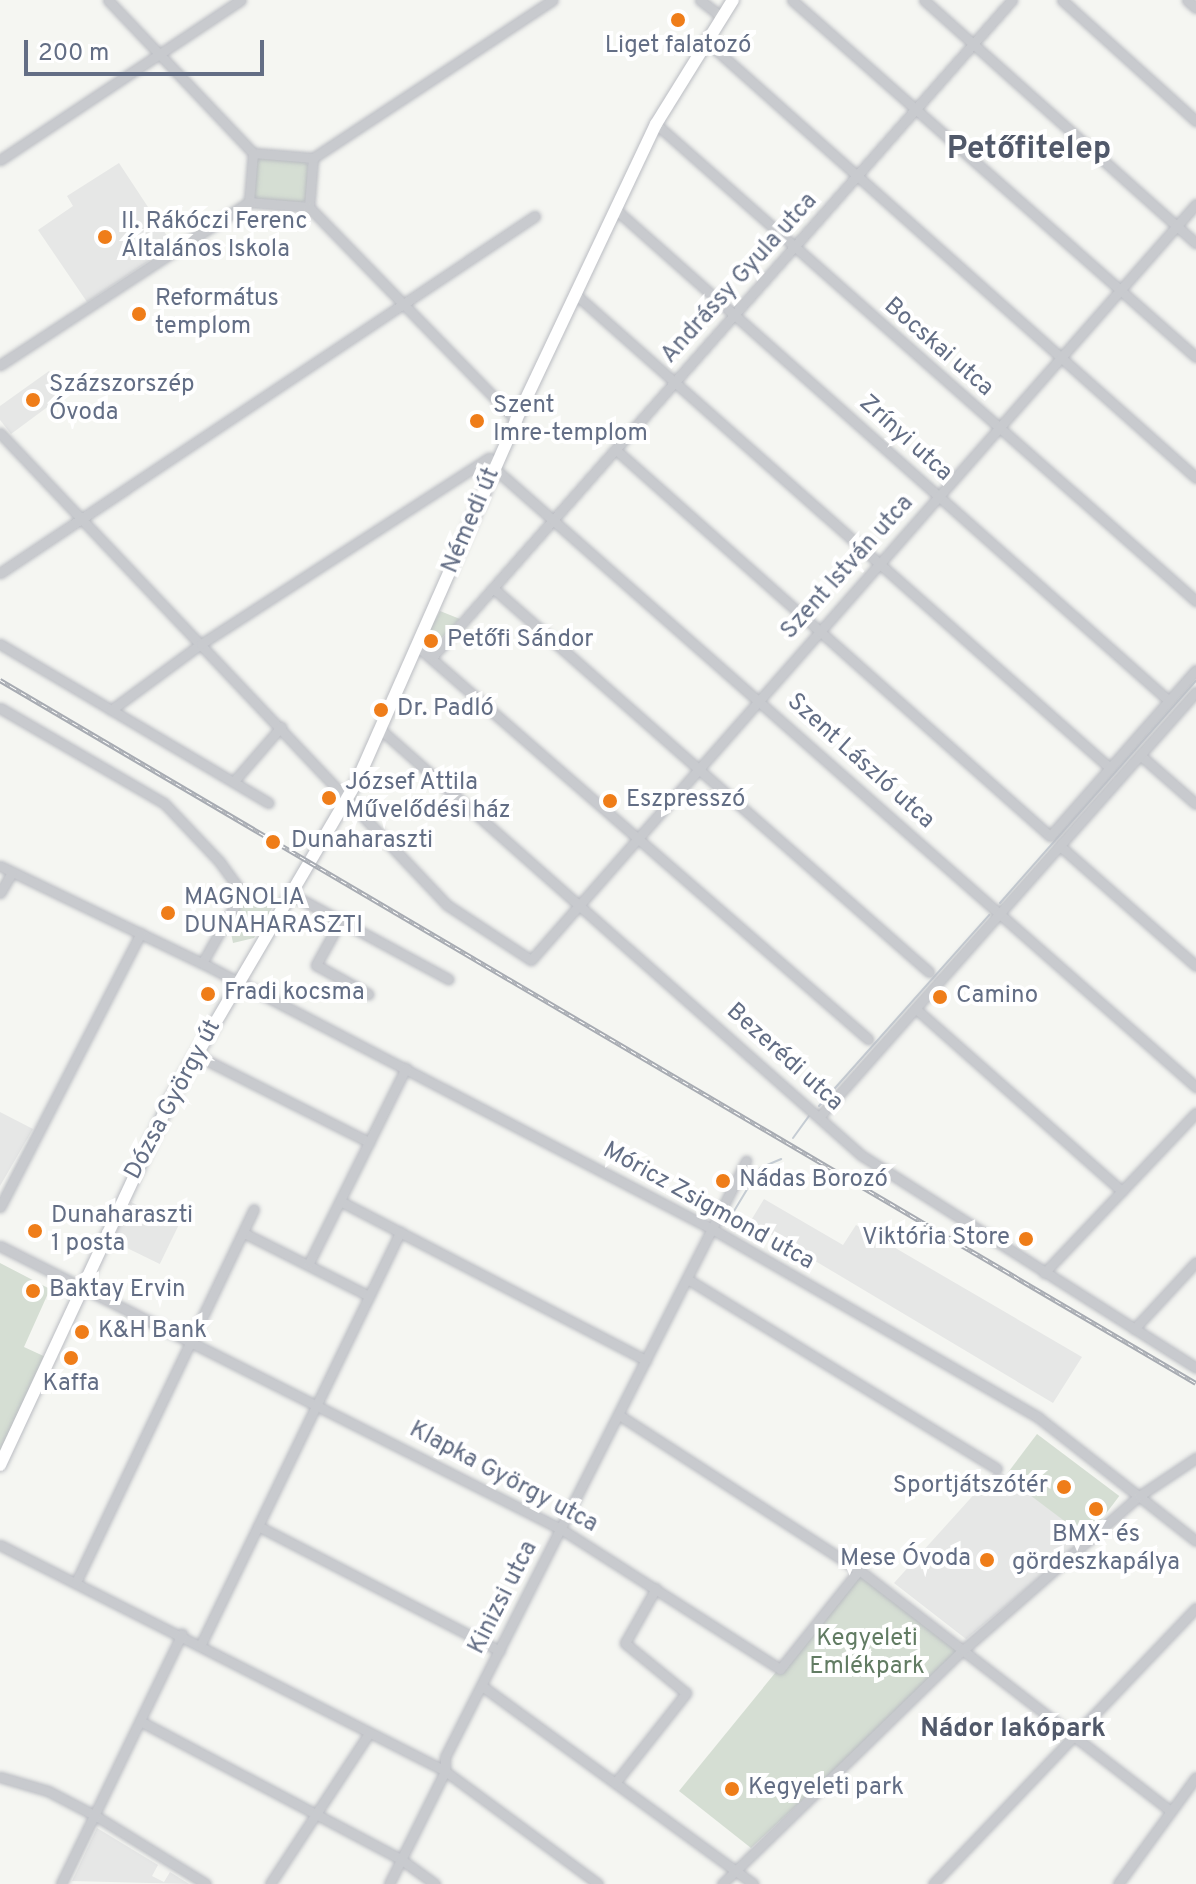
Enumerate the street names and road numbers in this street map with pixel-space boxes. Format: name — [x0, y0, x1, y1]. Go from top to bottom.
street label: Andrássy Gyula utca — [656, 188, 824, 370]
street label: Bocskai utca — [877, 293, 999, 403]
street label: Zrínyi utca — [852, 390, 958, 488]
street label: Némedi út — [437, 464, 507, 578]
street label: Szent István utca — [776, 490, 920, 646]
street label: Szent László utca — [780, 688, 940, 836]
street label: Bezerédi utca — [720, 998, 848, 1118]
street label: Dózsa György út — [120, 1015, 228, 1185]
street label: Móricz Zsigmond utca — [597, 1137, 819, 1277]
street label: Klapka György utca — [404, 1416, 602, 1540]
street label: Kinizsi utca — [463, 1537, 545, 1659]

